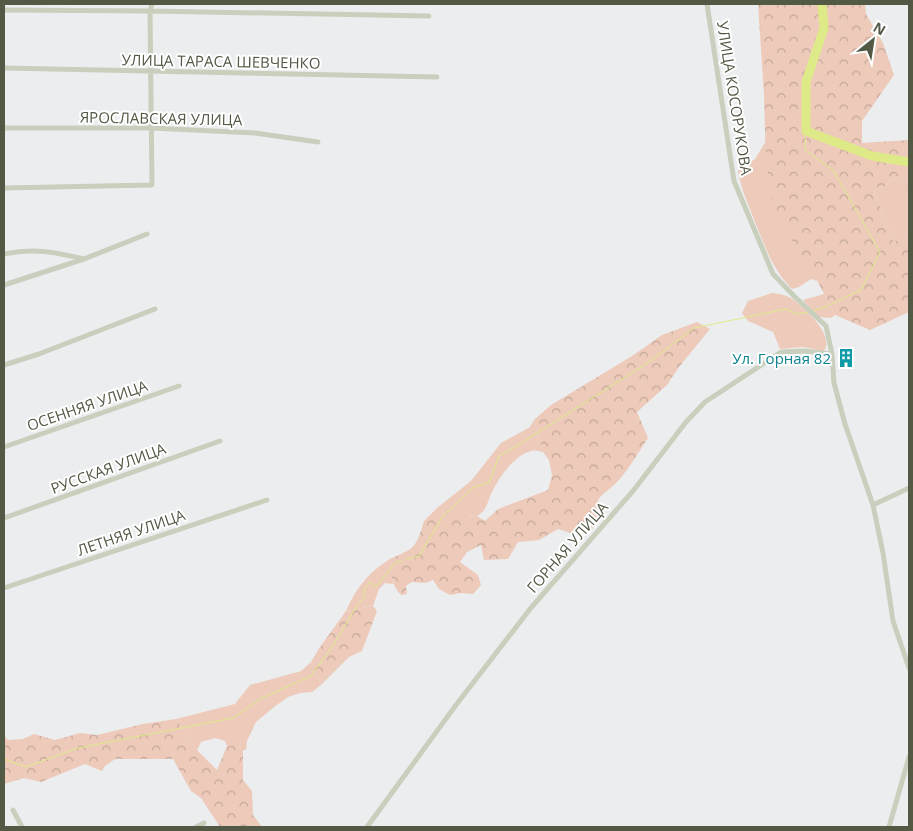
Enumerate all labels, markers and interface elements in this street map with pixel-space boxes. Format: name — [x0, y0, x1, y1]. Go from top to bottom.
north arrow — [848, 15, 898, 65]
text: N — [870, 17, 889, 39]
street label: УЛИЦА КОСОРУКОВА — [713, 19, 757, 177]
street label: УЛИЦА ТАРАСА ШЕВЧЕНКО — [121, 49, 321, 73]
street label: ЯРОСЛАВСКАЯ УЛИЦА — [80, 107, 243, 129]
building icon: Ул. Горная 82 — [835, 347, 857, 369]
place label: Ул. Горная 82 — [732, 348, 831, 368]
street label: ОСЕННЯЯ УЛИЦА — [24, 375, 150, 435]
street label: РУССКАЯ УЛИЦА — [48, 438, 169, 498]
street label: ГОРНАЯ УЛИЦА — [522, 497, 612, 597]
street label: ЛЕТНЯЯ УЛИЦА — [74, 504, 188, 560]

